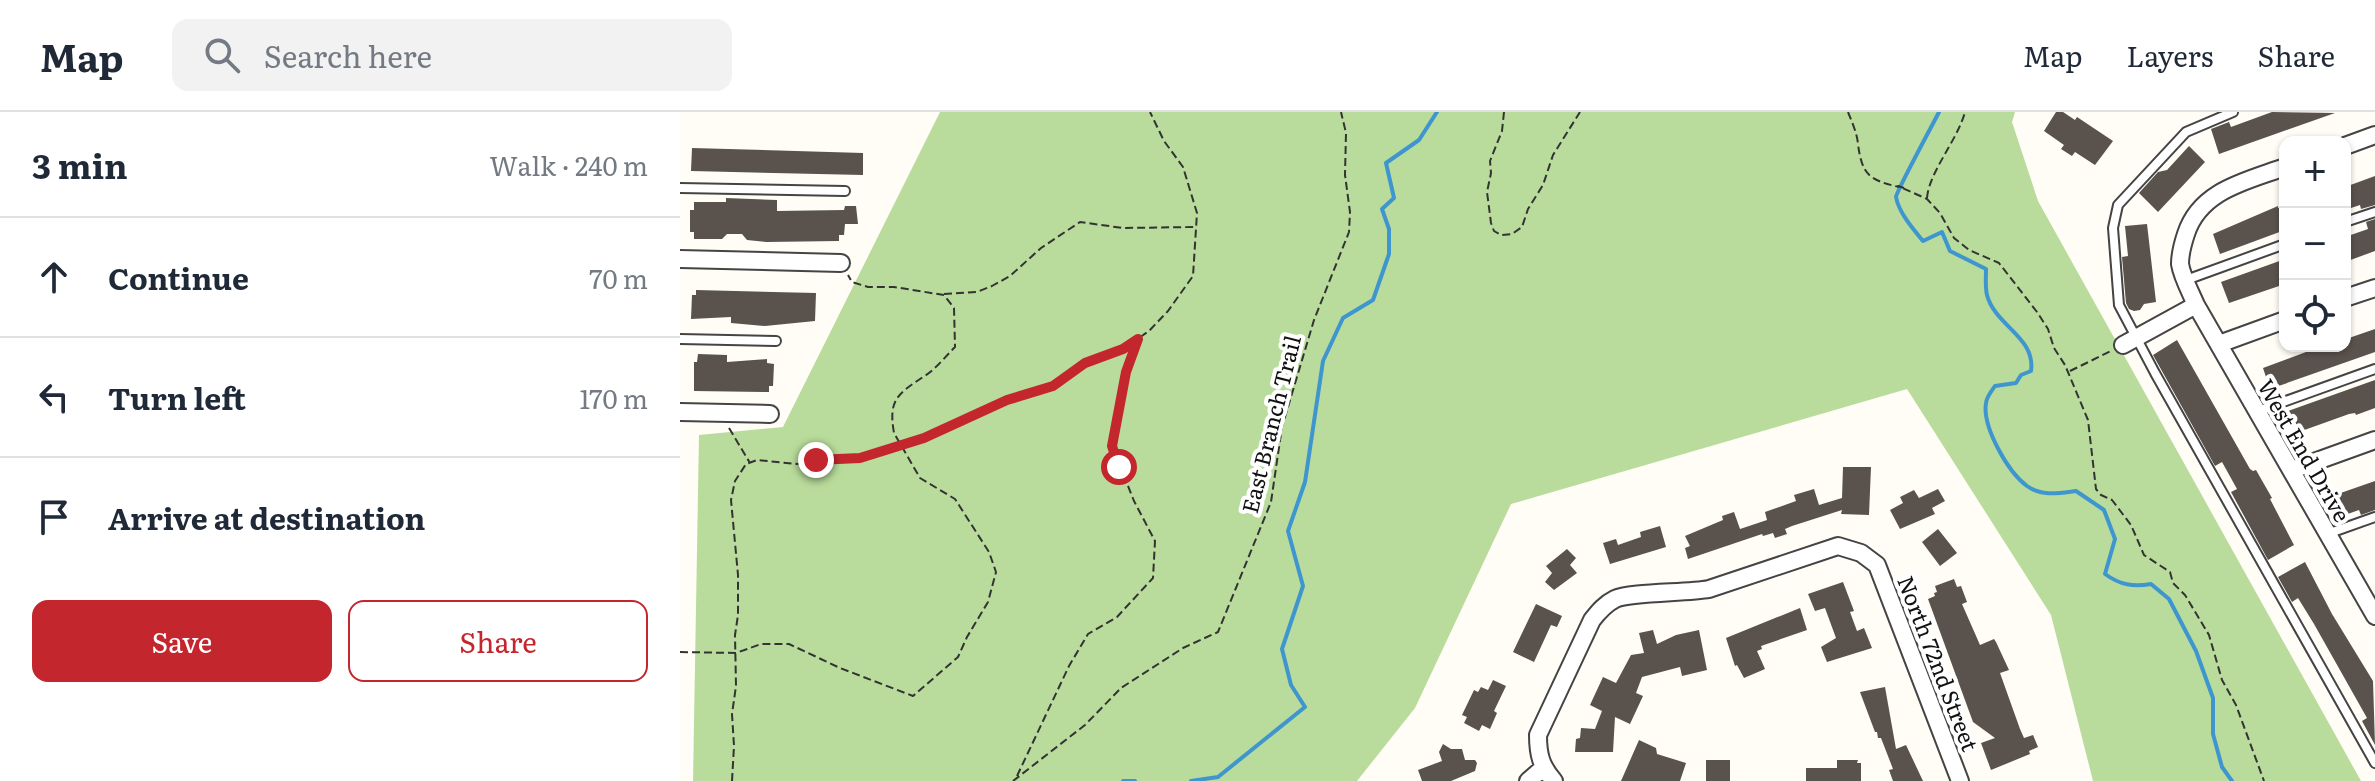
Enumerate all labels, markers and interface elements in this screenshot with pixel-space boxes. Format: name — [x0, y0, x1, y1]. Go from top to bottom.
search box — [172, 19, 732, 91]
text: Map — [40, 27, 124, 84]
icon: search — [200, 33, 244, 77]
text: Search here — [264, 33, 432, 77]
text: Map — [2023, 34, 2082, 76]
text: Layers — [2126, 34, 2213, 76]
text: Share — [2257, 34, 2335, 76]
map controls — [2279, 136, 2351, 352]
button: + — [2279, 136, 2351, 208]
text: 3 min — [32, 139, 128, 189]
text: Walk · 240 m — [489, 145, 648, 184]
button: − — [2279, 208, 2351, 280]
icon: ahead — [32, 255, 76, 299]
text: Continue — [108, 255, 249, 299]
text: 70 m — [589, 258, 648, 297]
button: locate — [2279, 280, 2351, 352]
street label: East Branch Trail — [1232, 332, 1308, 516]
street label: West End Drive — [2251, 372, 2359, 528]
icon: left — [32, 375, 76, 419]
text: Turn left — [108, 375, 246, 419]
text: 170 m — [580, 378, 648, 417]
route end — [798, 442, 834, 478]
route start — [1101, 449, 1137, 485]
icon: arrive — [32, 495, 76, 539]
text: Arrive at destination — [108, 495, 425, 539]
street label: North 72nd Street — [1890, 570, 1988, 756]
button: Save — [32, 600, 332, 682]
button: Share — [348, 600, 648, 682]

